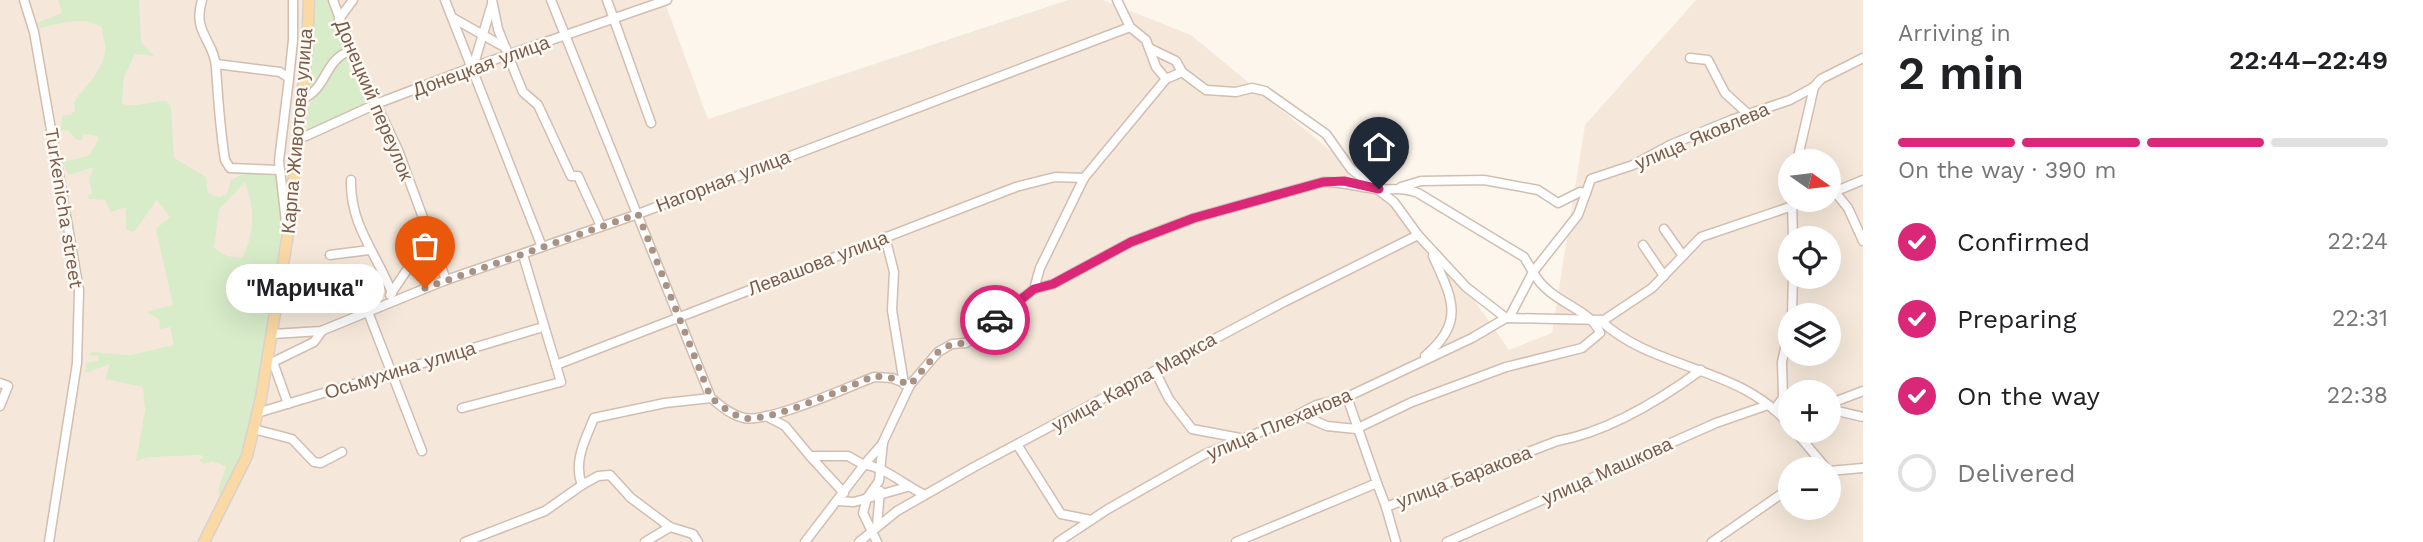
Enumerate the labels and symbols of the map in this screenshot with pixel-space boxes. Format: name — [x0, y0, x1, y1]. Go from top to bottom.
street label: Донецкий переулок — [330, 16, 419, 185]
street label: Карпа Животова улица — [277, 27, 317, 235]
street label: Донецкая улица — [409, 30, 553, 101]
street label: улица Яковлева — [1632, 97, 1773, 175]
pin — [1349, 117, 1409, 189]
street label: Turkenicha street — [40, 126, 88, 290]
street label: Нагорная улица — [653, 145, 794, 217]
north arrow — [1778, 149, 1841, 212]
pin — [395, 216, 455, 288]
street label: Левашова улица — [745, 226, 892, 300]
callout: "Маричка" — [226, 264, 383, 312]
courier — [960, 285, 1030, 355]
street label: улица Карла Маркса — [1048, 327, 1220, 437]
street label: Осьмухина улица — [322, 336, 479, 404]
street label: улица Плеханова — [1203, 383, 1355, 465]
street label: улица Машкова — [1538, 432, 1676, 510]
street label: улица Баракова — [1393, 441, 1535, 513]

